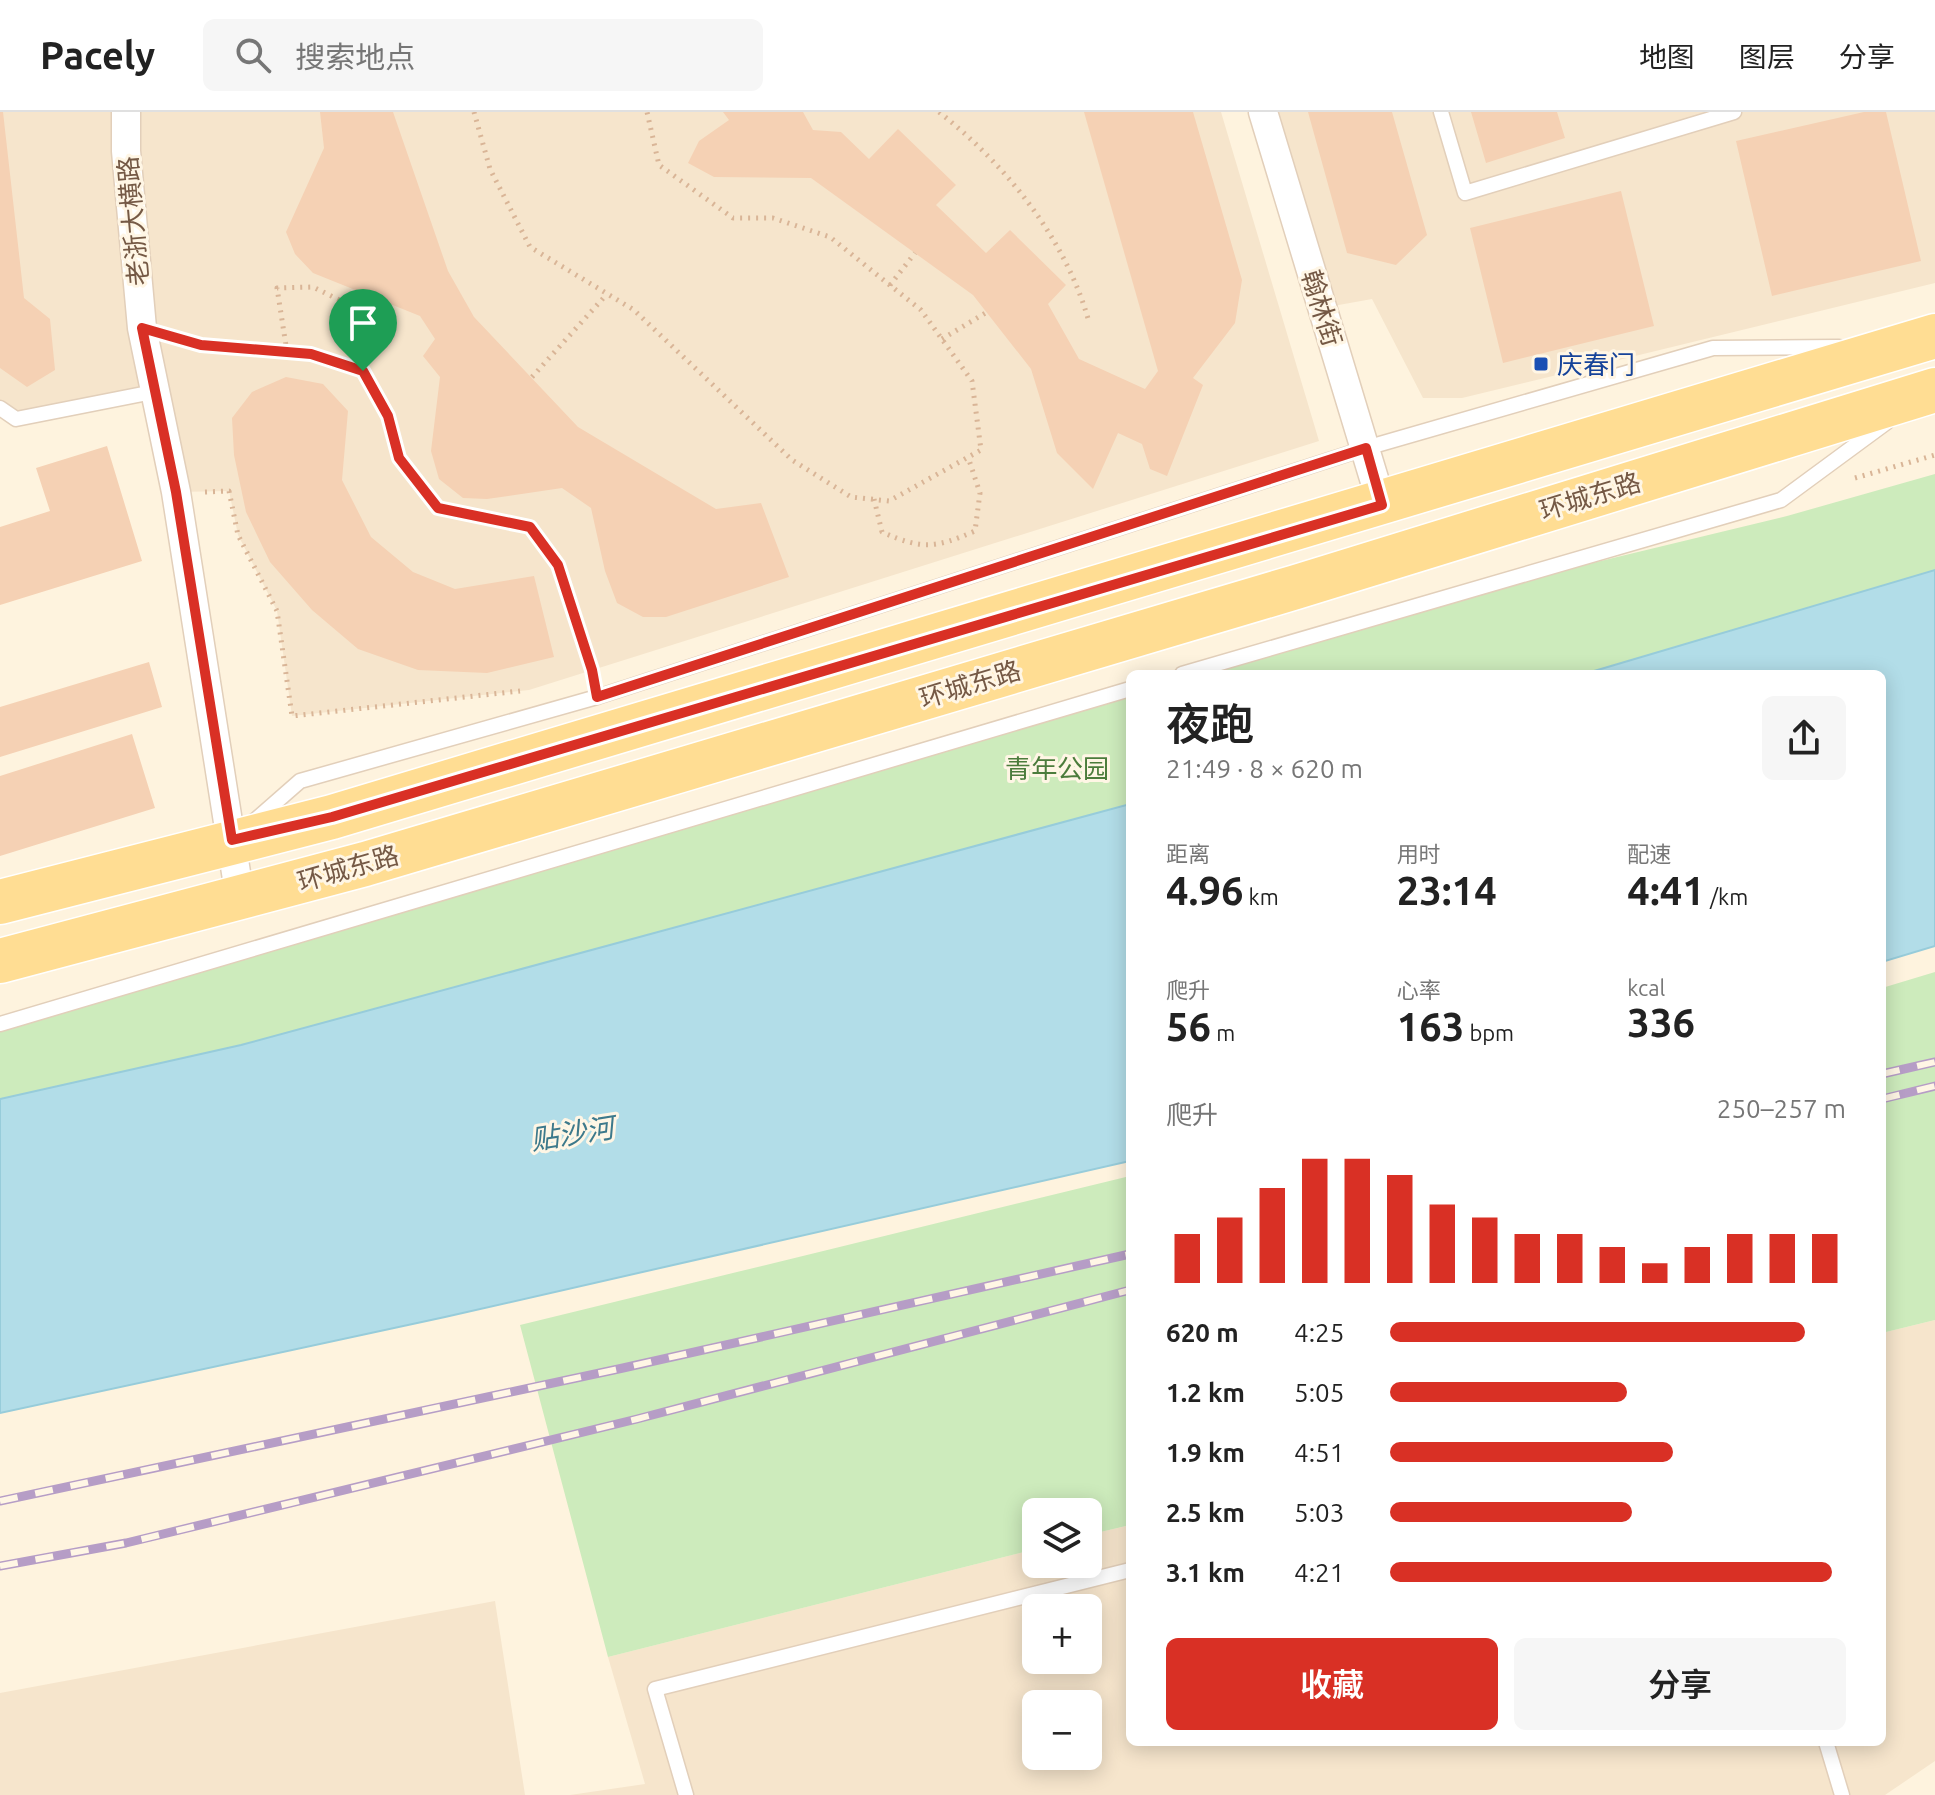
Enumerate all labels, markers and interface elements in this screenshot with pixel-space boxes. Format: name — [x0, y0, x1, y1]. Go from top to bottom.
search box — [203, 19, 763, 91]
icon: search — [231, 33, 275, 77]
text: Pacely — [40, 34, 155, 76]
text: 搜索地点 — [295, 40, 415, 74]
text: 地图 — [1639, 41, 1695, 72]
text: 图层 — [1739, 41, 1795, 72]
text: 分享 — [1839, 41, 1895, 72]
street label: 老浙大横路 — [113, 155, 153, 287]
street label: 翰林街 — [1297, 266, 1347, 350]
pin — [329, 289, 397, 371]
icon: arrive — [341, 301, 385, 345]
place label: 庆春门 — [1557, 350, 1635, 379]
marker: 庆春门 — [1532, 355, 1550, 373]
street label: 环城东路 — [1536, 467, 1644, 525]
street label: 环城东路 — [916, 655, 1024, 713]
button: share — [1762, 696, 1846, 780]
text: 夜跑 — [1166, 699, 1254, 748]
park label: 青年公园 — [1005, 754, 1109, 783]
text: 21:49 · 8 × 620 m — [1166, 754, 1363, 783]
street label: 环城东路 — [294, 840, 402, 896]
text: 距离 — [1166, 841, 1210, 866]
text: 用时 — [1397, 841, 1441, 866]
text: 配速 — [1627, 841, 1671, 866]
text: 4.96 — [1166, 868, 1244, 913]
text: 23:14 — [1397, 868, 1497, 913]
text: 4:41 — [1627, 868, 1705, 913]
text: km — [1244, 884, 1279, 909]
text: /km — [1705, 884, 1748, 909]
text: kcal — [1627, 975, 1665, 1000]
text: 爬升 — [1166, 977, 1210, 1002]
text: 心率 — [1397, 977, 1441, 1002]
text: 336 — [1627, 1000, 1695, 1045]
text: 56 — [1166, 1004, 1211, 1049]
text: 163 — [1397, 1004, 1464, 1049]
text: m — [1211, 1020, 1235, 1045]
text: bpm — [1464, 1020, 1514, 1045]
text: 250–257 m — [1717, 1094, 1846, 1123]
text: 爬升 — [1166, 1100, 1218, 1129]
water label: 贴沙河 — [528, 1110, 621, 1155]
text: 620 m — [1166, 1318, 1239, 1347]
text: 4:25 — [1294, 1318, 1344, 1347]
text: 1.2 km — [1166, 1378, 1245, 1407]
text: 5:05 — [1294, 1378, 1344, 1407]
text: 1.9 km — [1166, 1438, 1245, 1467]
text: 4:51 — [1294, 1438, 1344, 1467]
map controls — [1022, 1498, 1102, 1770]
button: layers — [1022, 1498, 1102, 1578]
text: 2.5 km — [1166, 1498, 1245, 1527]
text: 5:03 — [1294, 1498, 1344, 1527]
text: 3.1 km — [1166, 1558, 1245, 1587]
text: 4:21 — [1294, 1558, 1344, 1587]
button: + — [1022, 1594, 1102, 1674]
button: 收藏 — [1166, 1638, 1498, 1730]
button: 分享 — [1514, 1638, 1846, 1730]
button: − — [1022, 1690, 1102, 1770]

